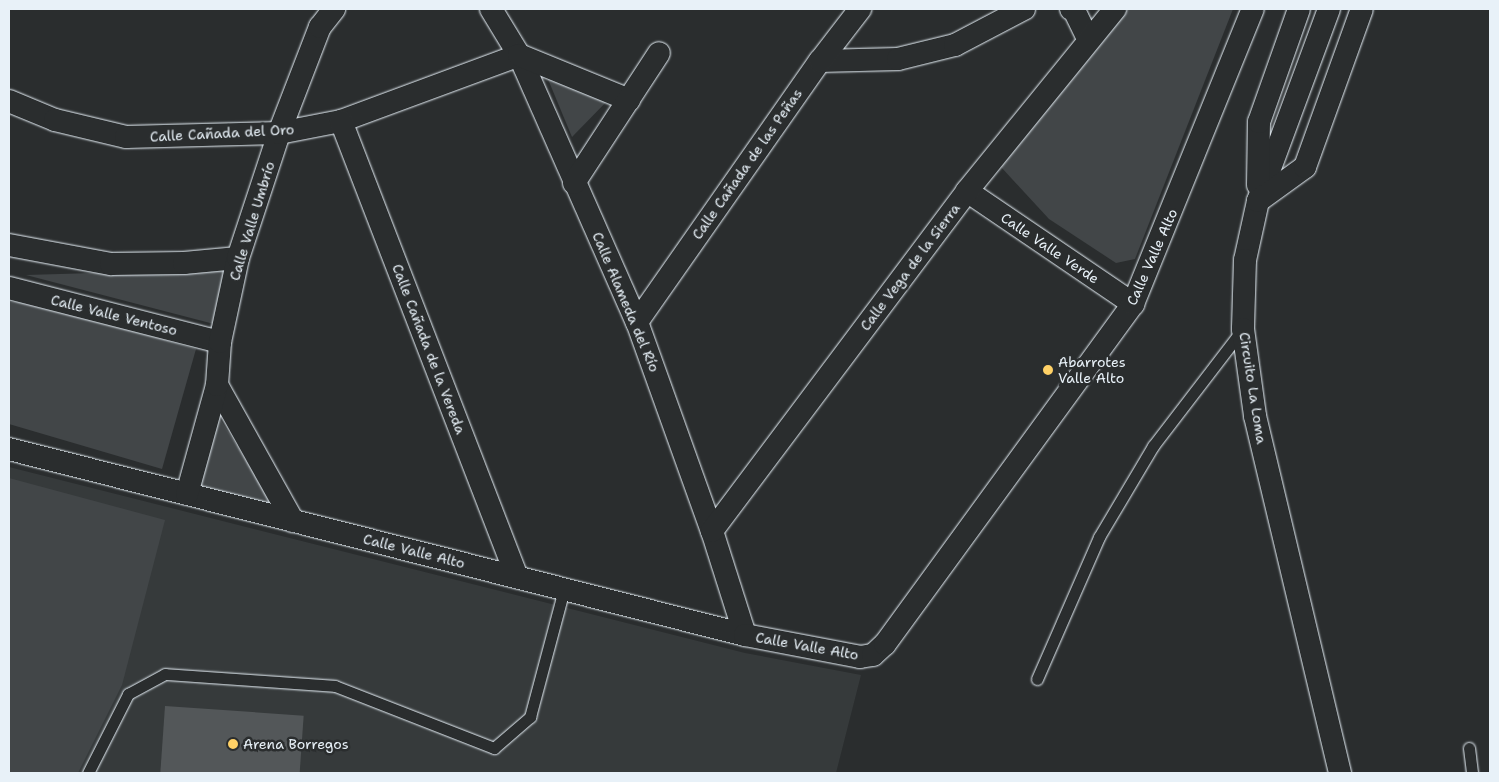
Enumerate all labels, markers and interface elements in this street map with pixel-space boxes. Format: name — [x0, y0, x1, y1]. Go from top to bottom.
street label: Calle Cañada de las Peñas — [688, 85, 806, 243]
street label: Calle Cañada del Oro — [149, 121, 295, 145]
street label: Calle Valle Umbrío — [226, 159, 278, 283]
street label: Calle Vega de la Sierra — [857, 200, 963, 334]
street label: Calle Valle Alto — [1123, 206, 1181, 308]
street label: Calle Valle Verde — [998, 209, 1102, 287]
street label: Calle Alameda del Río — [589, 229, 663, 375]
street label: Calle Cañada de la Vereda — [389, 262, 469, 436]
street label: Calle Valle Ventoso — [49, 291, 179, 339]
street label: Circuito La Loma — [1236, 331, 1270, 445]
place label: Abarrotes Valle Alto — [1058, 354, 1126, 387]
marker: Abarrotes Valle Alto — [1042, 364, 1054, 376]
street label: Calle Valle Alto — [361, 530, 467, 572]
street label: Calle Valle Alto — [754, 629, 860, 663]
place label: Arena Borregos — [243, 736, 349, 752]
marker: Arena Borregos — [227, 738, 239, 750]

